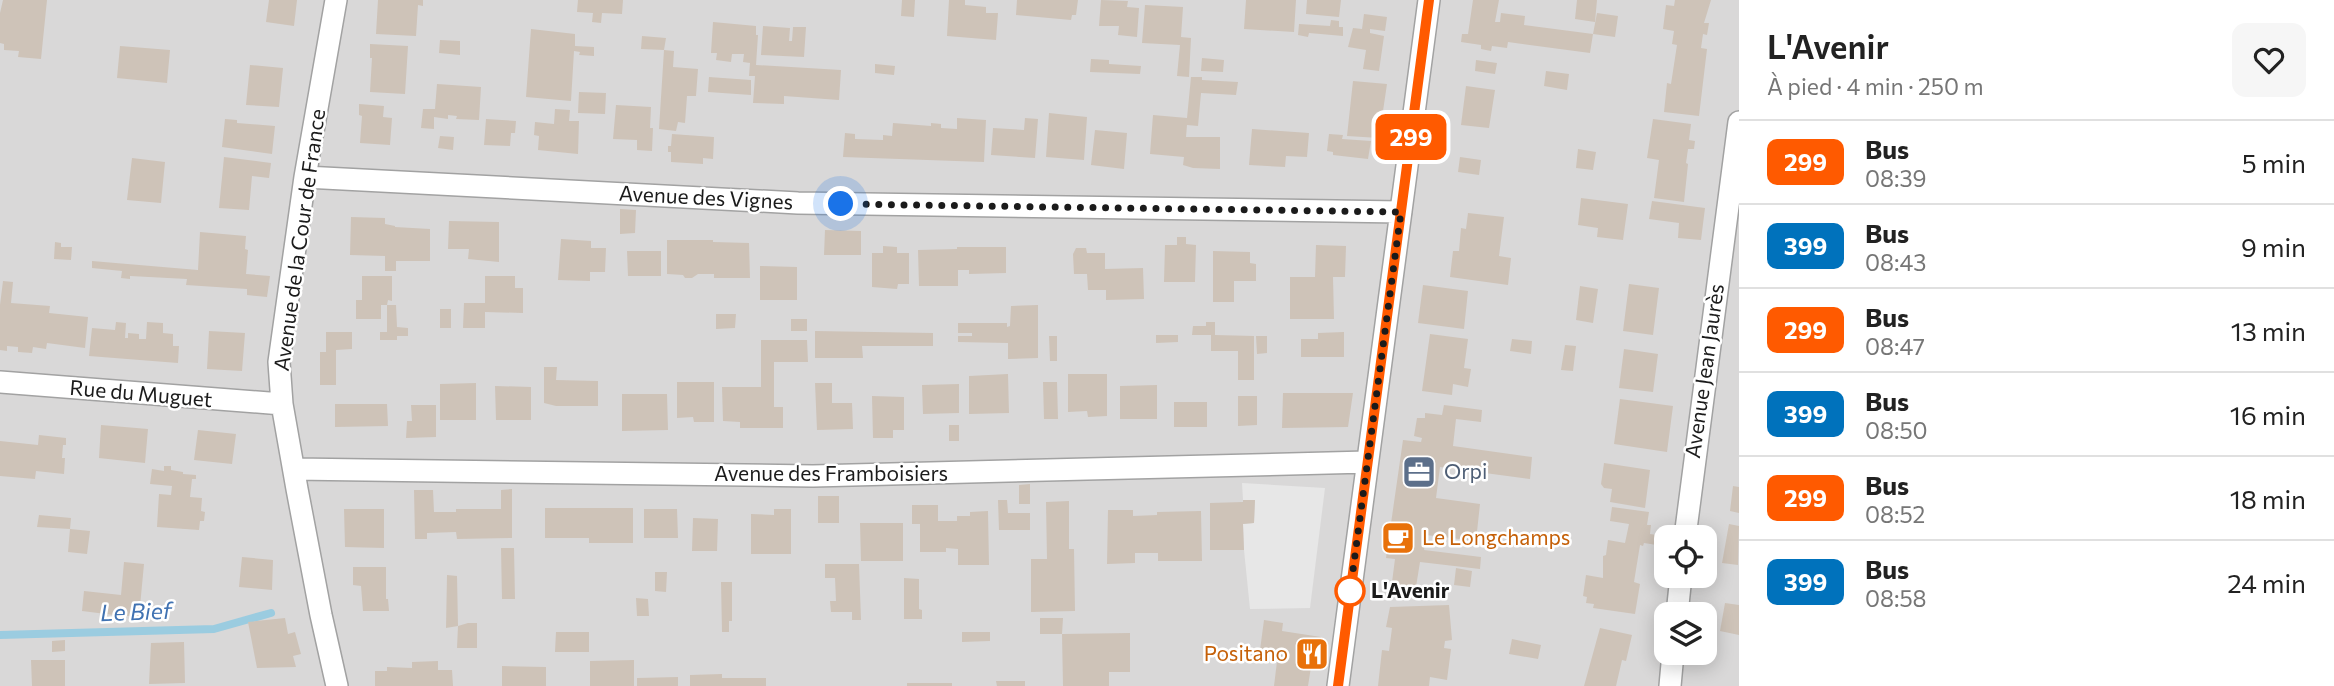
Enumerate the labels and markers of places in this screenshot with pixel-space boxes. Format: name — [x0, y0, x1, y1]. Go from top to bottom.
office icon: Orpi — [1400, 453, 1438, 491]
place label: Orpi — [1444, 458, 1487, 483]
cafe icon: Le Longchamps — [1379, 519, 1417, 557]
place label: Le Longchamps — [1422, 524, 1570, 549]
marker: L'Avenir — [1335, 576, 1365, 606]
place label: L'Avenir — [1371, 577, 1450, 602]
restaurant icon: Positano — [1293, 635, 1331, 673]
place label: Positano — [1204, 640, 1288, 665]

